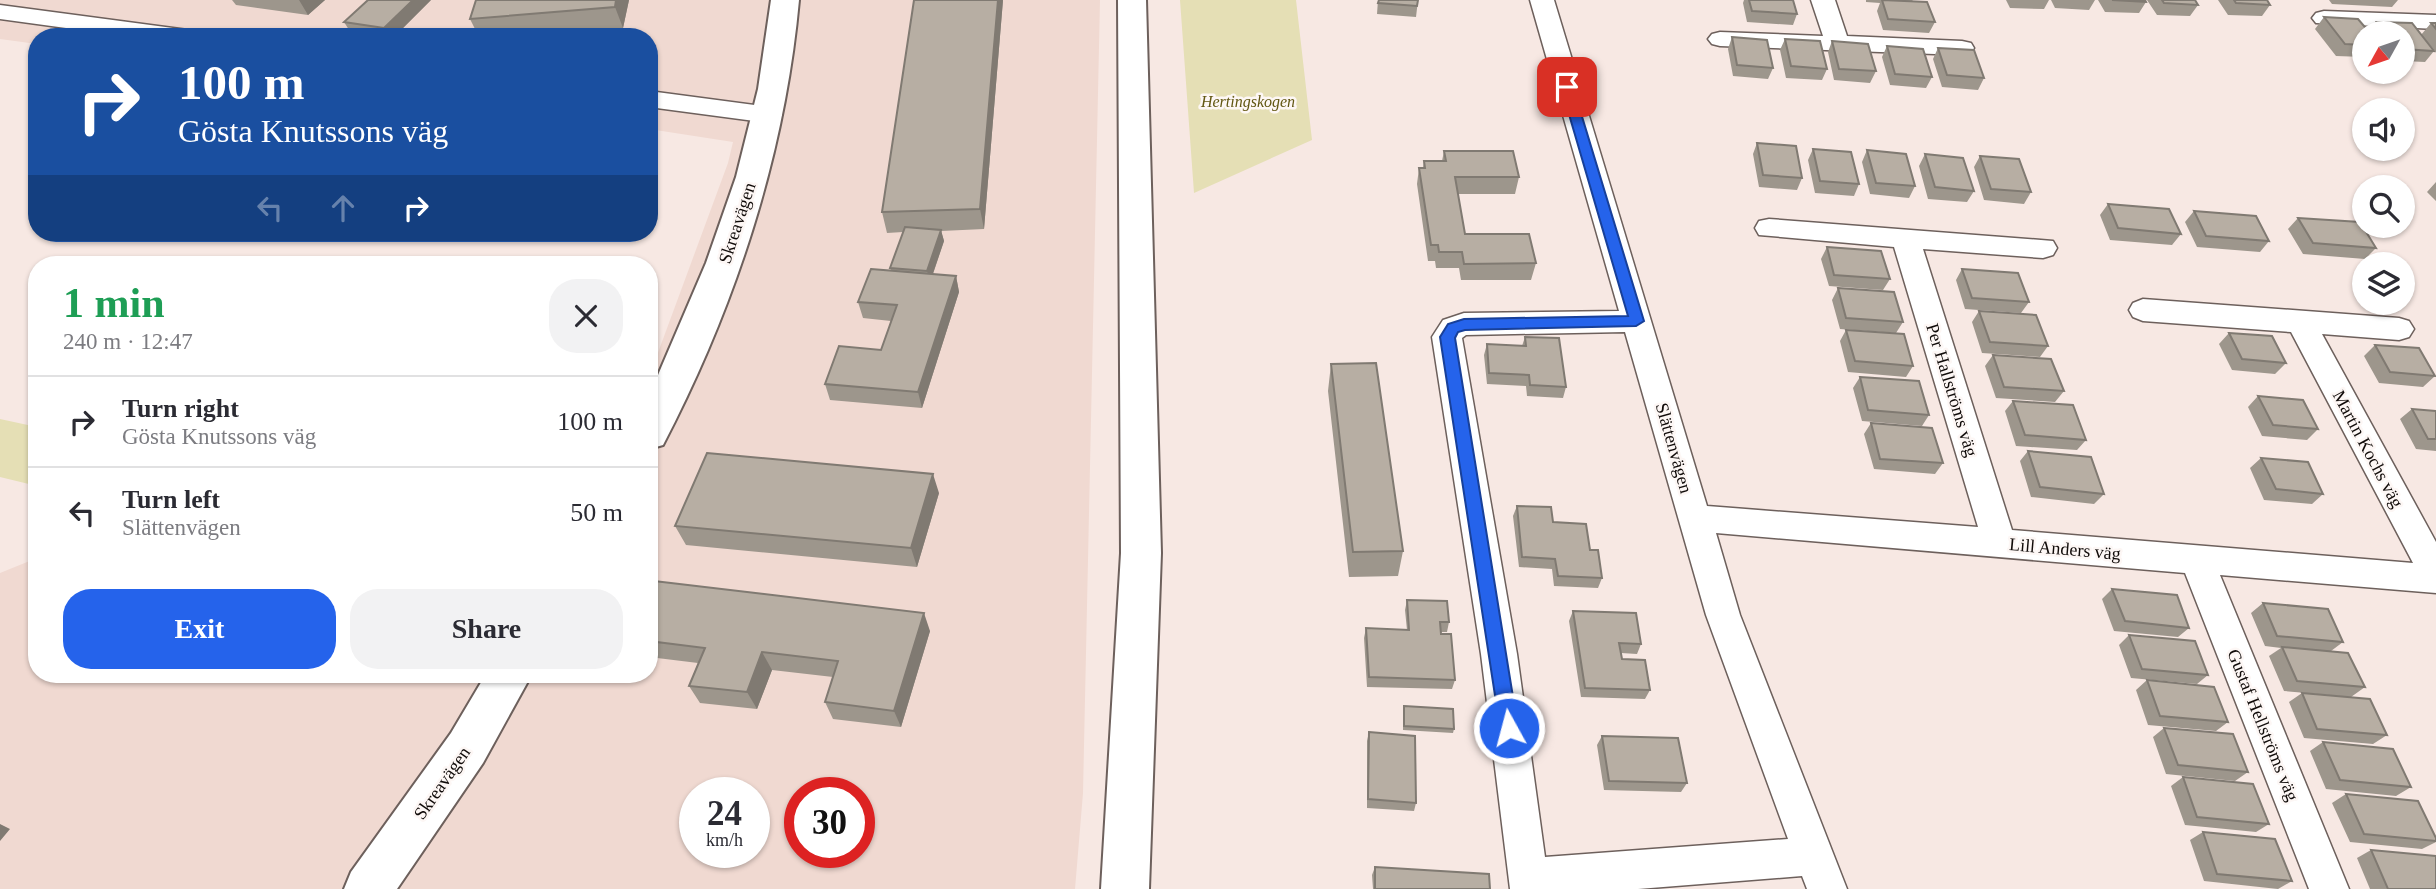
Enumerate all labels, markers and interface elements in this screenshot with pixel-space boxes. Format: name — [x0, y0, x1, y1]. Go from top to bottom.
north arrow — [2352, 21, 2415, 84]
map controls — [2352, 21, 2415, 315]
text: 100 m — [178, 55, 305, 110]
icon: right — [63, 56, 154, 147]
pin — [1537, 57, 1597, 117]
icon: arrive — [1548, 68, 1586, 106]
park label: Hertingskogen — [1200, 93, 1295, 111]
button: sound — [2352, 98, 2415, 161]
text: Gösta Knutssons väg — [178, 113, 448, 149]
button: search — [2352, 175, 2415, 238]
street label: Skreavägen — [715, 180, 759, 266]
icon: left — [251, 189, 289, 227]
icon: ahead — [324, 189, 362, 227]
icon: right — [397, 189, 435, 227]
button: layers — [2352, 252, 2415, 315]
button: close — [549, 279, 623, 353]
text: 1 min — [63, 280, 165, 326]
street label: Per Hallströms väg — [1922, 321, 1982, 459]
text: 240 m · 12:47 — [63, 329, 193, 354]
street label: Martin Kochs väg — [2329, 387, 2407, 511]
text: Turn right — [122, 394, 239, 423]
street label: Slättenvägen — [1652, 401, 1696, 495]
icon: right — [63, 403, 101, 441]
text: 100 m — [557, 407, 623, 436]
text: Gösta Knutssons väg — [122, 424, 316, 449]
text: Turn left — [122, 485, 220, 514]
icon: left — [63, 494, 101, 532]
text: 50 m — [570, 498, 623, 527]
text: Slättenvägen — [122, 515, 241, 540]
street label: Lill Anders väg — [2008, 534, 2122, 564]
button: Exit — [63, 589, 336, 669]
button: Share — [350, 589, 623, 669]
street label: Gustaf Hellströms väg — [2223, 646, 2303, 804]
position arrow — [1472, 691, 1546, 765]
street label: Skreavägen — [410, 743, 474, 823]
speed limit sign: 30 — [784, 777, 875, 868]
text: 24 — [707, 794, 742, 833]
text: km/h — [706, 830, 743, 850]

